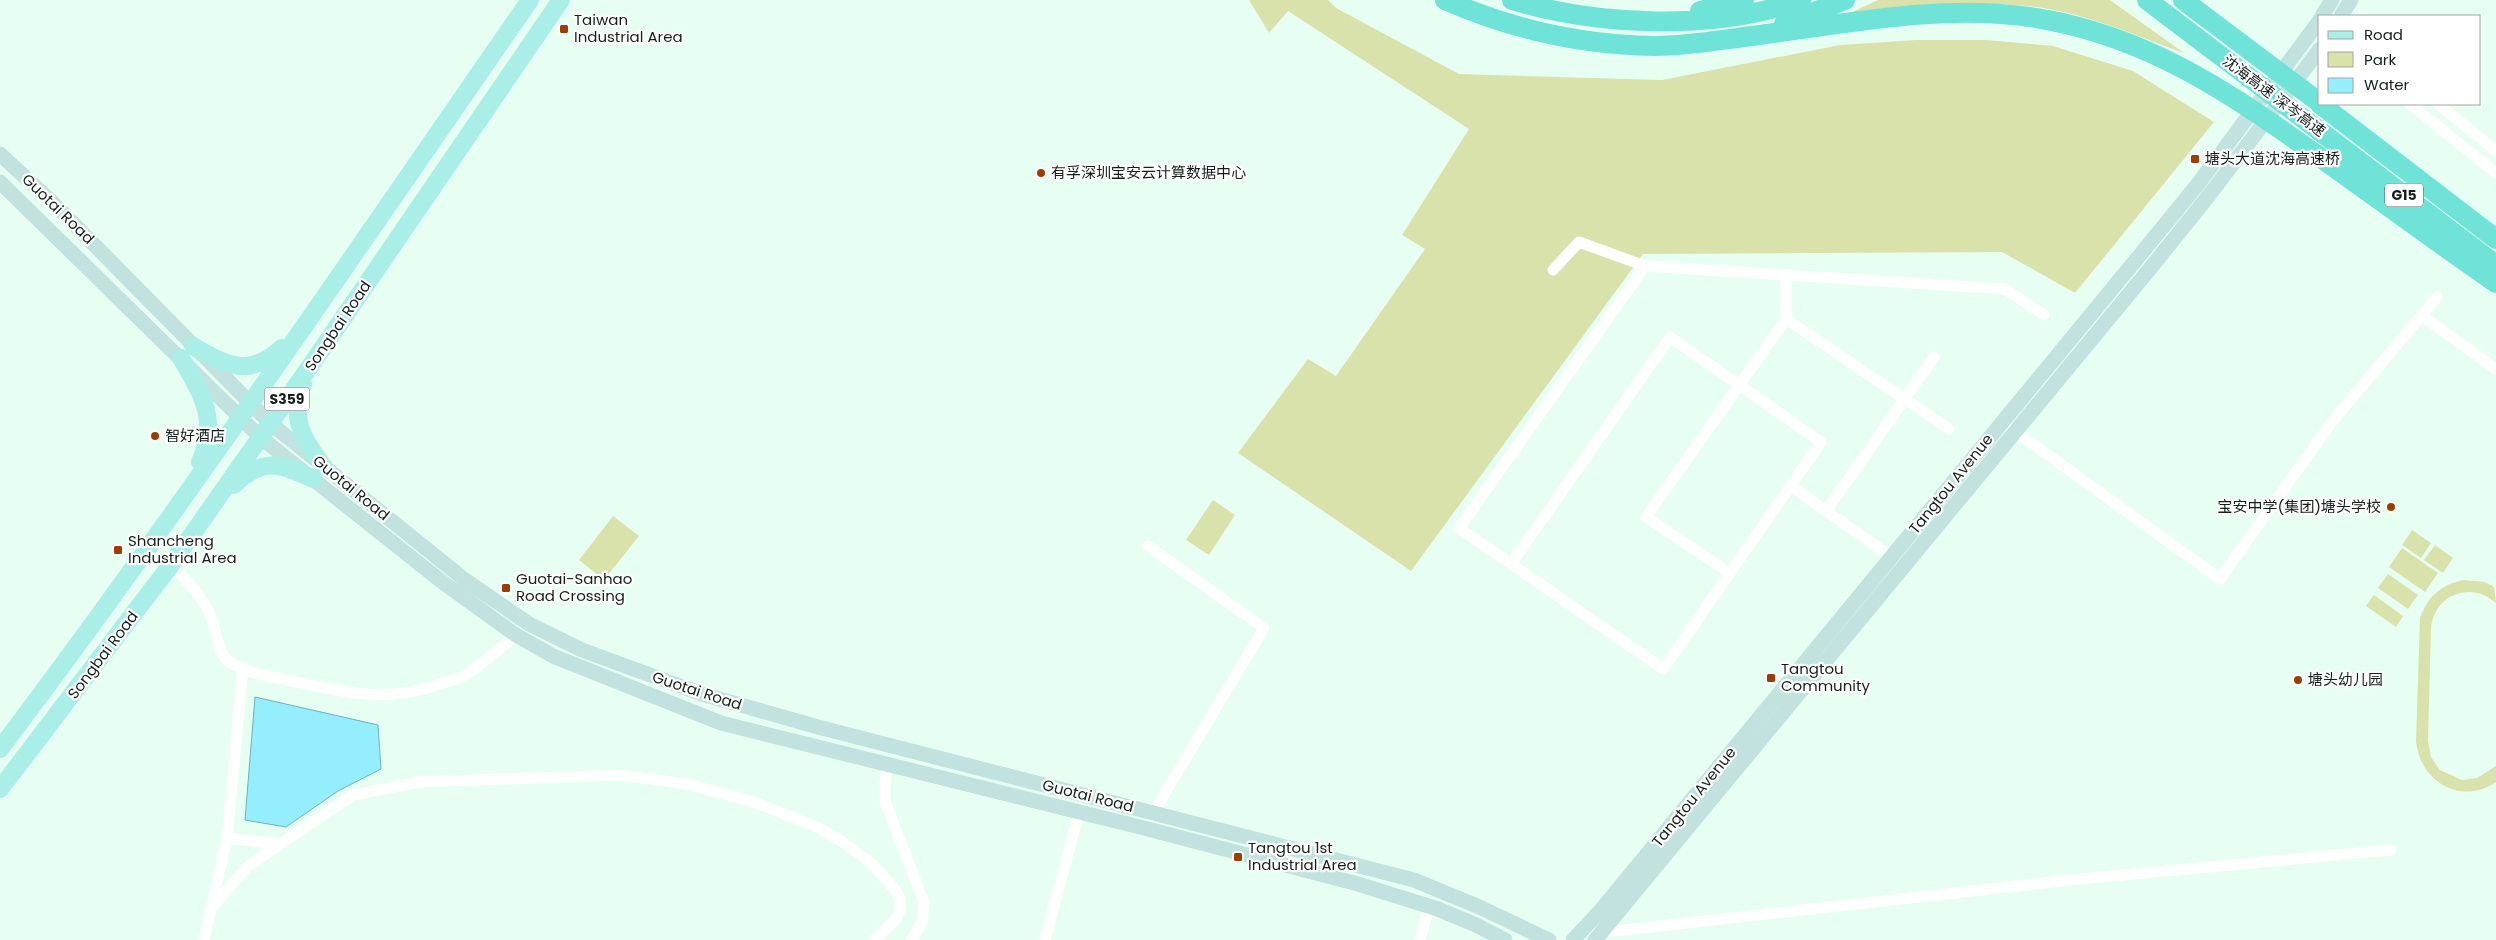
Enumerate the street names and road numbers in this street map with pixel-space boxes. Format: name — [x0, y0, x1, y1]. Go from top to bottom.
street label: 沈海高速 深岑高速 — [2218, 50, 2330, 141]
street label: Guotai Road — [18, 169, 99, 249]
road number: G15 — [2385, 184, 2423, 206]
street label: Songbai Road — [299, 276, 376, 375]
road number: S359 — [264, 388, 310, 410]
street label: Tangtou Avenue — [1904, 429, 1997, 538]
street label: Guotai Road — [309, 450, 394, 525]
street label: Songbai Road — [63, 606, 143, 703]
street label: Guotai Road — [650, 666, 745, 715]
street label: Tangtou Avenue — [1647, 742, 1740, 851]
street label: Guotai Road — [1040, 774, 1136, 817]

